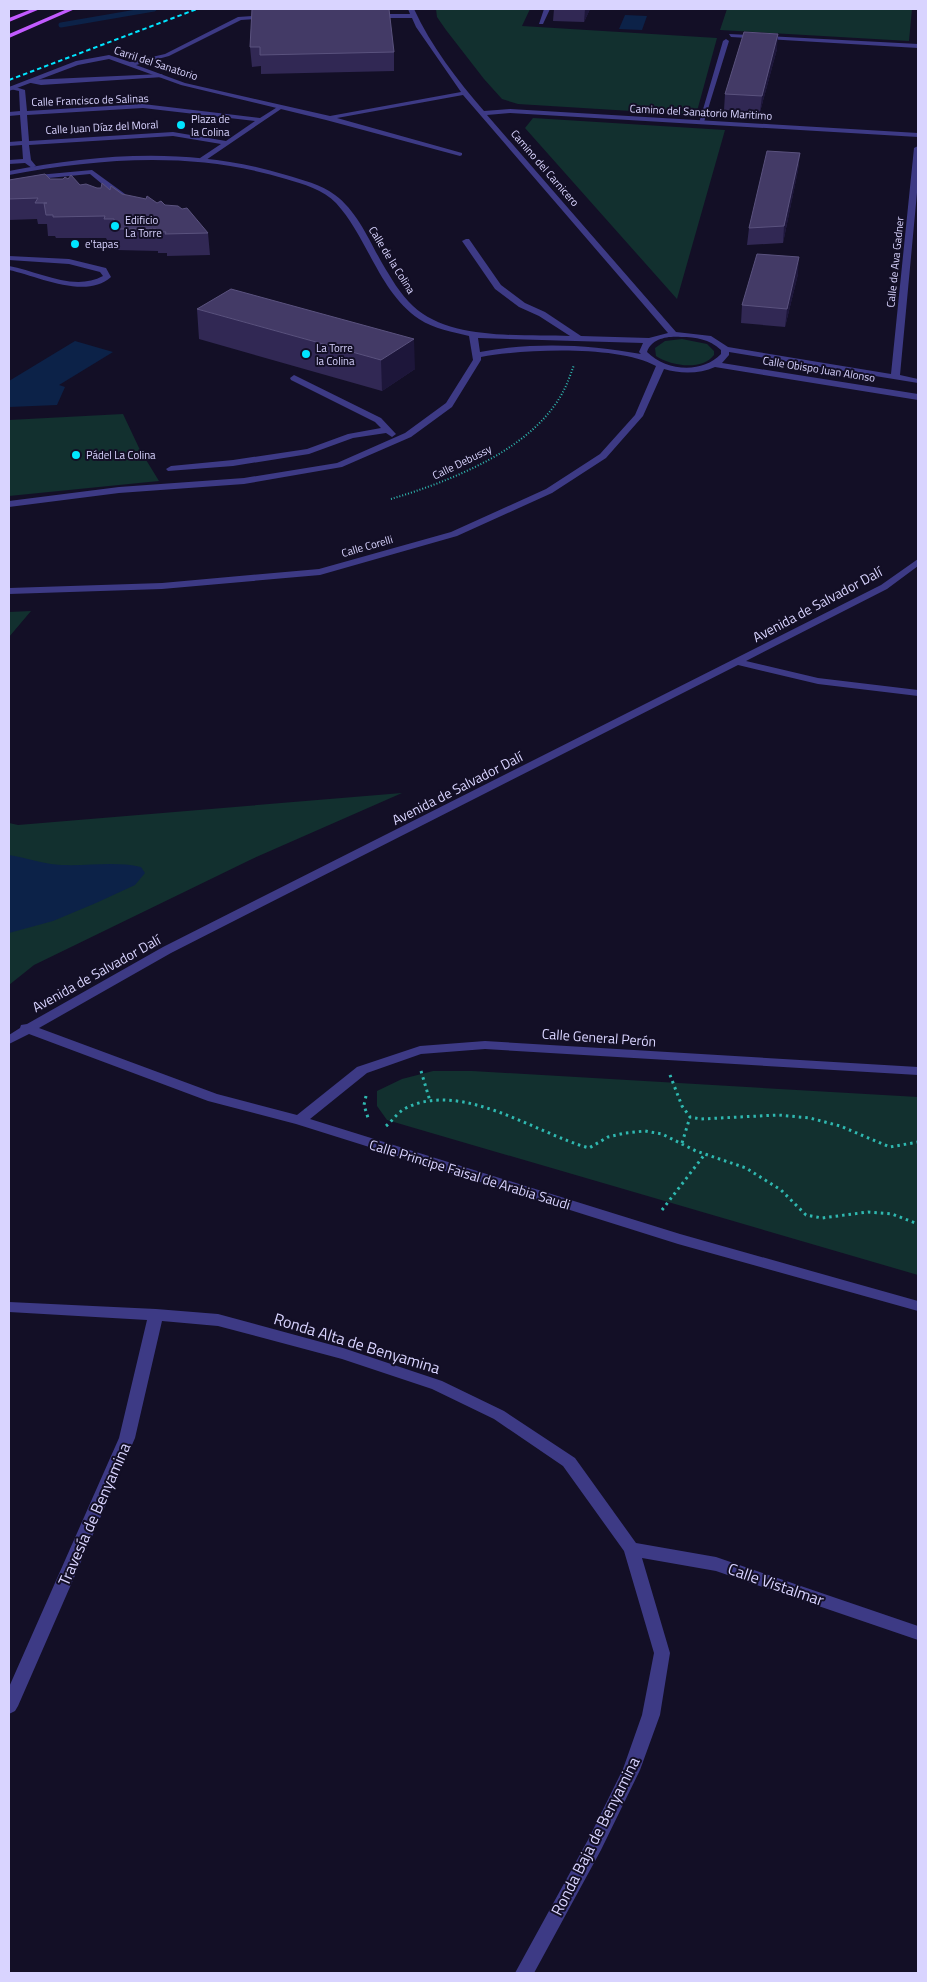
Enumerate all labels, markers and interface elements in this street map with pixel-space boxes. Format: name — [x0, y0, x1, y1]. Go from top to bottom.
street label: Carril del Sanatorio — [112, 42, 200, 84]
street label: Calle Francisco de Salinas — [31, 90, 149, 110]
street label: Camino del Sanatorio Maritimo — [629, 100, 773, 124]
place label: Plaza de la Colina — [191, 111, 230, 140]
street label: Calle Juan Díaz del Moral — [45, 116, 159, 138]
marker: Plaza de la Colina — [175, 119, 187, 131]
street label: Camino del Carnicero — [507, 126, 583, 210]
place label: Edificio La Torre — [125, 212, 162, 241]
street label: Calle de Ava Gadner — [882, 216, 908, 308]
marker: Edificio La Torre — [109, 220, 121, 232]
street label: Calle de la Colina — [365, 223, 419, 297]
place label: e'tapas — [85, 236, 119, 252]
marker: e'tapas — [69, 238, 81, 250]
place label: La Torre la Colina — [316, 340, 355, 369]
marker: La Torre la Colina — [300, 348, 312, 360]
street label: Calle Obispo Juan Alonso — [762, 352, 877, 386]
street label: Calle Debussy — [430, 440, 495, 483]
place label: Pádel La Colina — [86, 447, 156, 463]
marker: Pádel La Colina — [70, 449, 82, 461]
street label: Calle Corelli — [339, 531, 395, 561]
street label: Avenida de Salvador Dalí — [749, 561, 886, 647]
street label: Avenida de Salvador Dalí — [388, 746, 527, 830]
street label: Avenida de Salvador Dalí — [28, 928, 165, 1017]
street label: Calle General Perón — [541, 1023, 657, 1051]
street label: Calle Principe Faisal de Arabia Saudi — [367, 1133, 573, 1215]
street label: Ronda Alta de Benyamina — [271, 1306, 443, 1380]
street label: Travesía de Benyamina — [52, 1439, 136, 1589]
street label: Calle Vistalmar — [725, 1556, 828, 1612]
street label: Ronda Baja de Benyamina — [545, 1752, 645, 1920]

